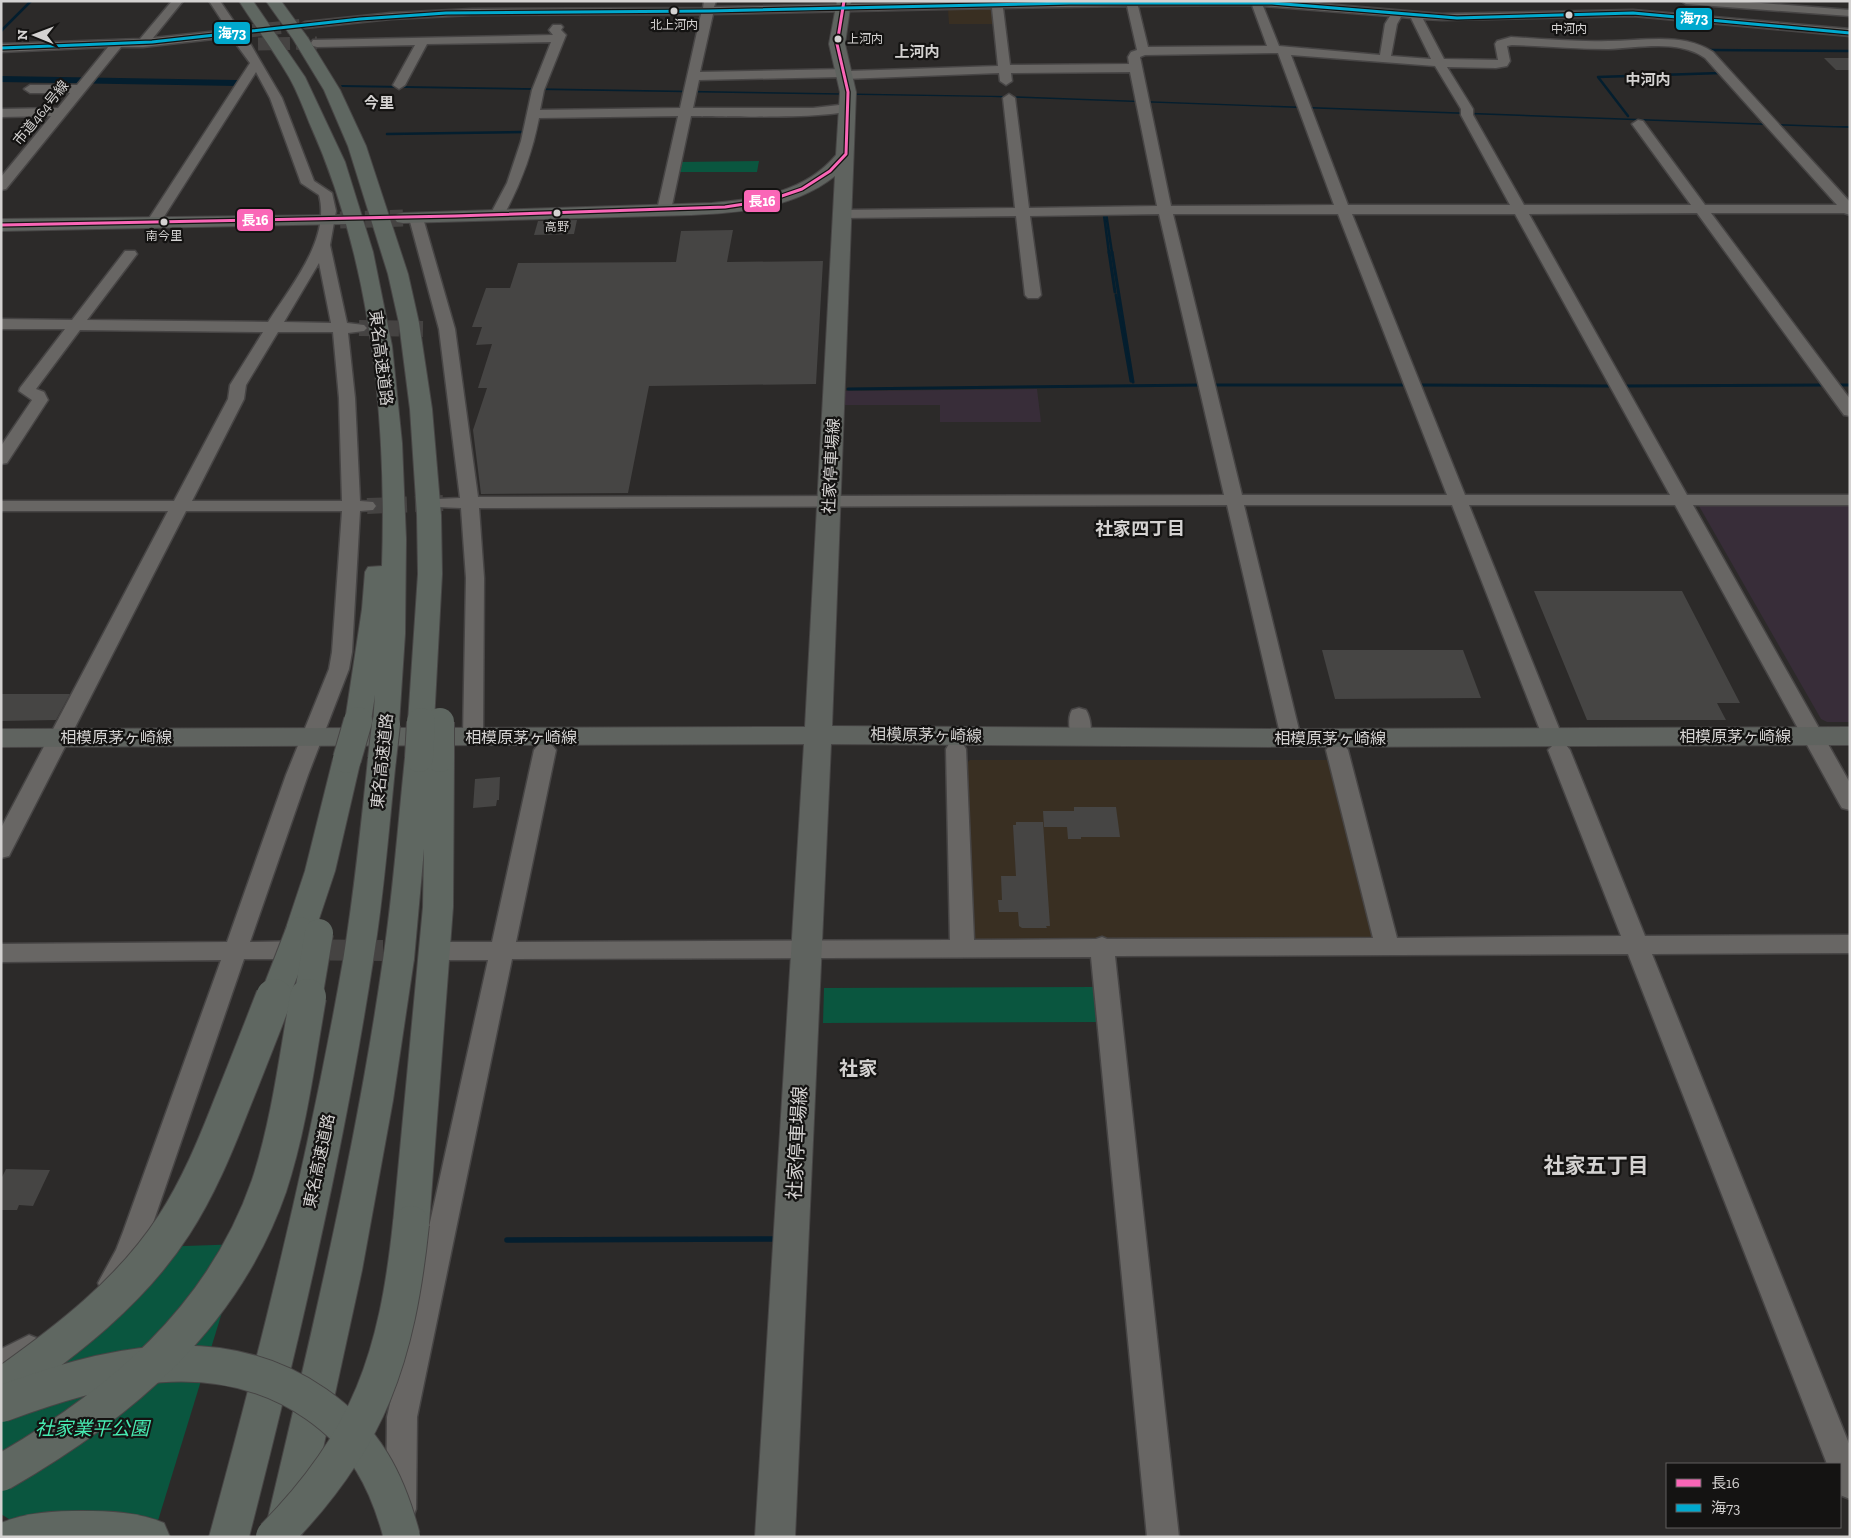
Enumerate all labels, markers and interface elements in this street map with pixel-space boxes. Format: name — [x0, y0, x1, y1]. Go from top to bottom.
marker: 北上河内 — [669, 6, 679, 16]
line badge: 海73 — [1675, 7, 1713, 31]
north arrow — [10, 10, 60, 60]
marker: 中河内 — [1564, 10, 1574, 20]
text: 海73 — [1680, 10, 1709, 27]
place label: 北上河内 — [650, 18, 698, 32]
line badge: 海73 — [213, 21, 251, 45]
place label: 中河内 — [1551, 22, 1587, 36]
text: 海73 — [218, 25, 247, 42]
text: N — [14, 29, 31, 40]
place label: 上河内 — [847, 32, 883, 46]
marker: 上河内 — [833, 34, 843, 44]
district label: 上河内 — [894, 43, 940, 61]
district label: 中河内 — [1625, 71, 1671, 89]
street label: 市道464号線 — [10, 77, 72, 149]
district label: 今里 — [364, 94, 394, 112]
line badge: 長16 — [743, 189, 781, 213]
text: 長16 — [748, 193, 776, 210]
line badge: 長16 — [236, 208, 274, 232]
marker: 高野 — [552, 208, 562, 218]
text: 長16 — [241, 212, 269, 229]
marker: 南今里 — [159, 217, 169, 227]
place label: 高野 — [545, 220, 569, 234]
place label: 南今里 — [146, 229, 182, 243]
street label: 東名高速道路 — [366, 309, 396, 407]
street label: 社家停車場線 — [819, 418, 843, 514]
district label: 社家四丁目 — [1095, 518, 1185, 540]
street label: 東名高速道路 — [368, 712, 396, 810]
street label: 相模原茅ヶ崎線 — [870, 725, 982, 745]
street label: 相模原茅ヶ崎線 — [1679, 727, 1791, 746]
street label: 相模原茅ヶ崎線 — [60, 728, 172, 747]
street label: 相模原茅ヶ崎線 — [465, 728, 577, 747]
street label: 相模原茅ヶ崎線 — [1274, 729, 1386, 748]
district label: 社家 — [839, 1057, 877, 1080]
street label: 社家停車場線 — [783, 1085, 811, 1201]
street label: 東名高速道路 — [300, 1112, 338, 1210]
district label: 社家五丁目 — [1544, 1153, 1649, 1178]
park label: 社家業平公園 — [35, 1417, 152, 1440]
legend — [1666, 1463, 1841, 1528]
text: 長16 — [1711, 1474, 1740, 1492]
text: 海73 — [1711, 1499, 1740, 1517]

